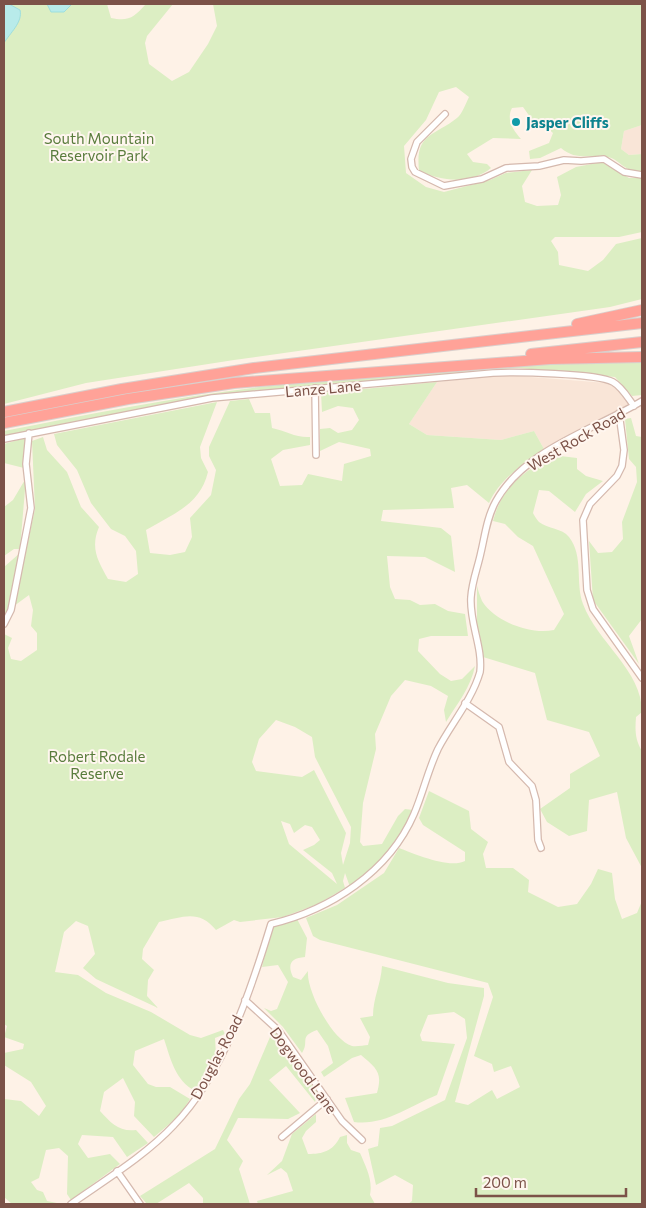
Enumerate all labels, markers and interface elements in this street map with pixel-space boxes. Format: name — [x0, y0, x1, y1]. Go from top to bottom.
place label: Jasper Cliffs — [526, 113, 609, 131]
marker: Jasper Cliffs — [510, 116, 522, 128]
park label: South Mountain Reservoir Park — [44, 129, 154, 164]
street label: Lanze Lane — [284, 376, 362, 400]
street label: West Rock Road — [524, 404, 628, 474]
park label: Robert Rodale Reserve — [48, 747, 146, 782]
street label: Douglas Road — [186, 1012, 246, 1102]
street label: Dogwood Lane — [267, 1023, 341, 1117]
scale bar — [476, 1166, 626, 1198]
text: 200 m — [483, 1173, 527, 1191]

